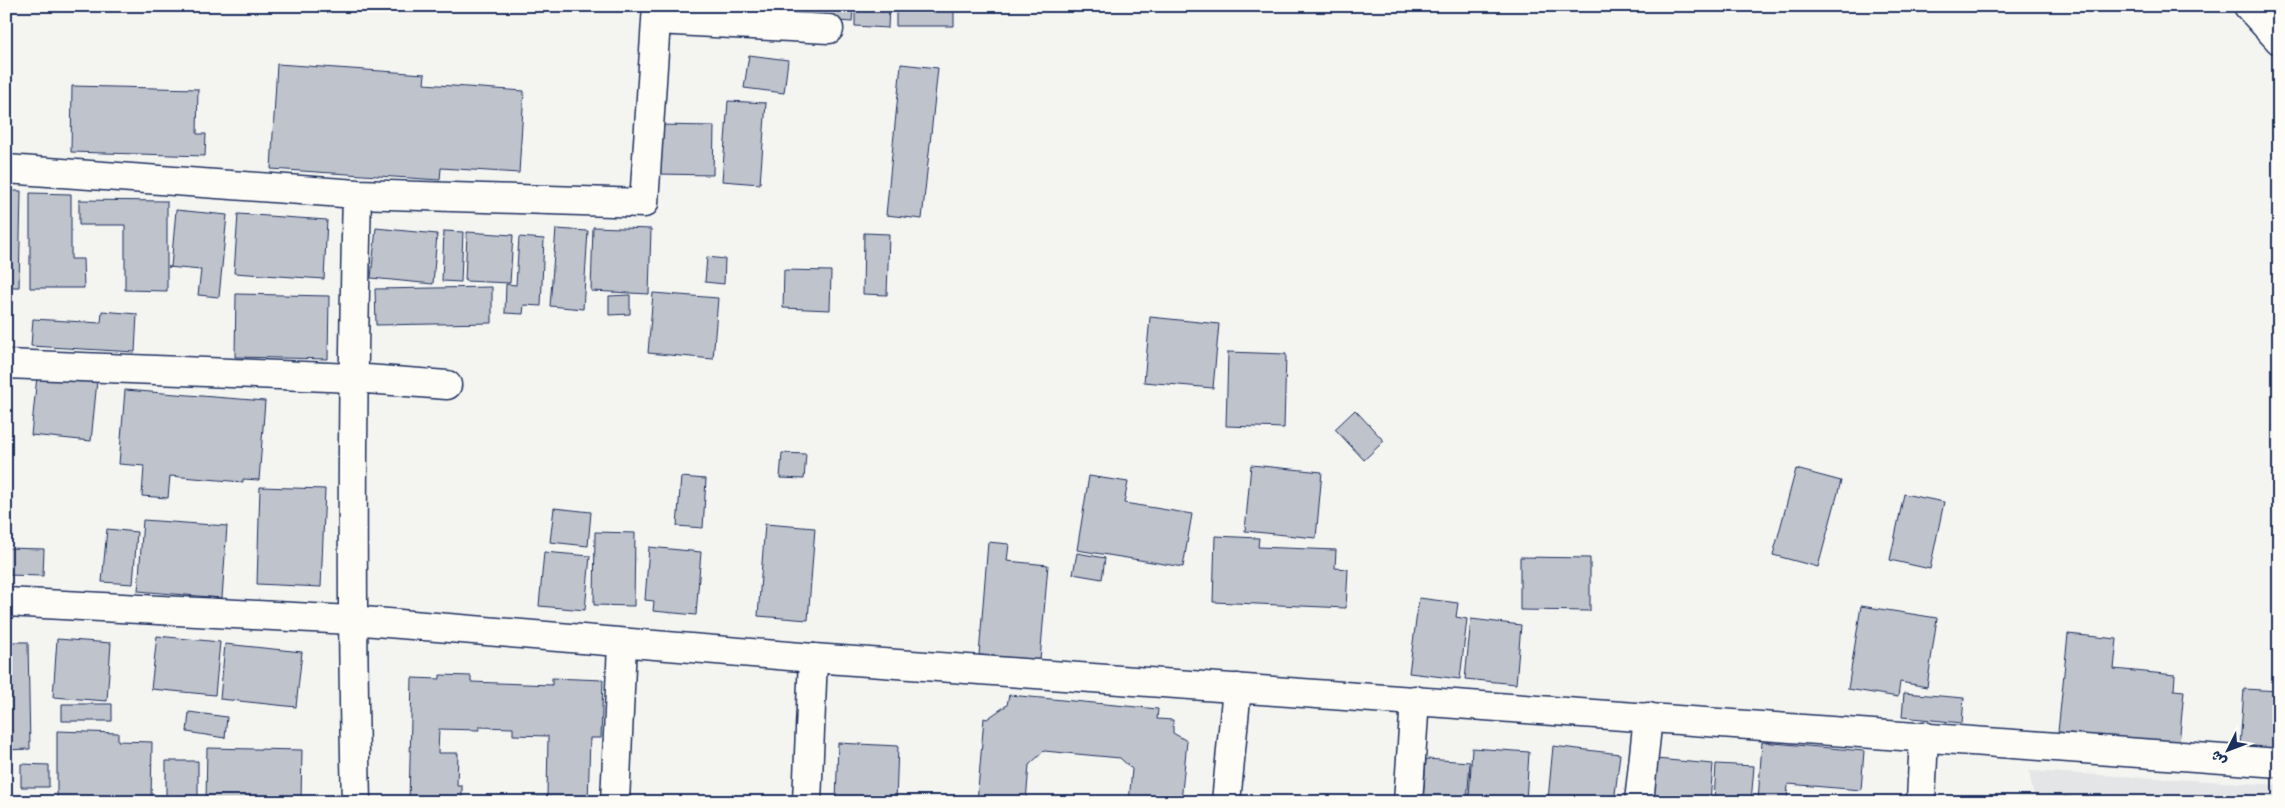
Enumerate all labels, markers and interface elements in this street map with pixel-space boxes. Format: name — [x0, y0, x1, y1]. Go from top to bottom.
north arrow — [2202, 726, 2252, 776]
text: ش — [2207, 747, 2230, 770]

